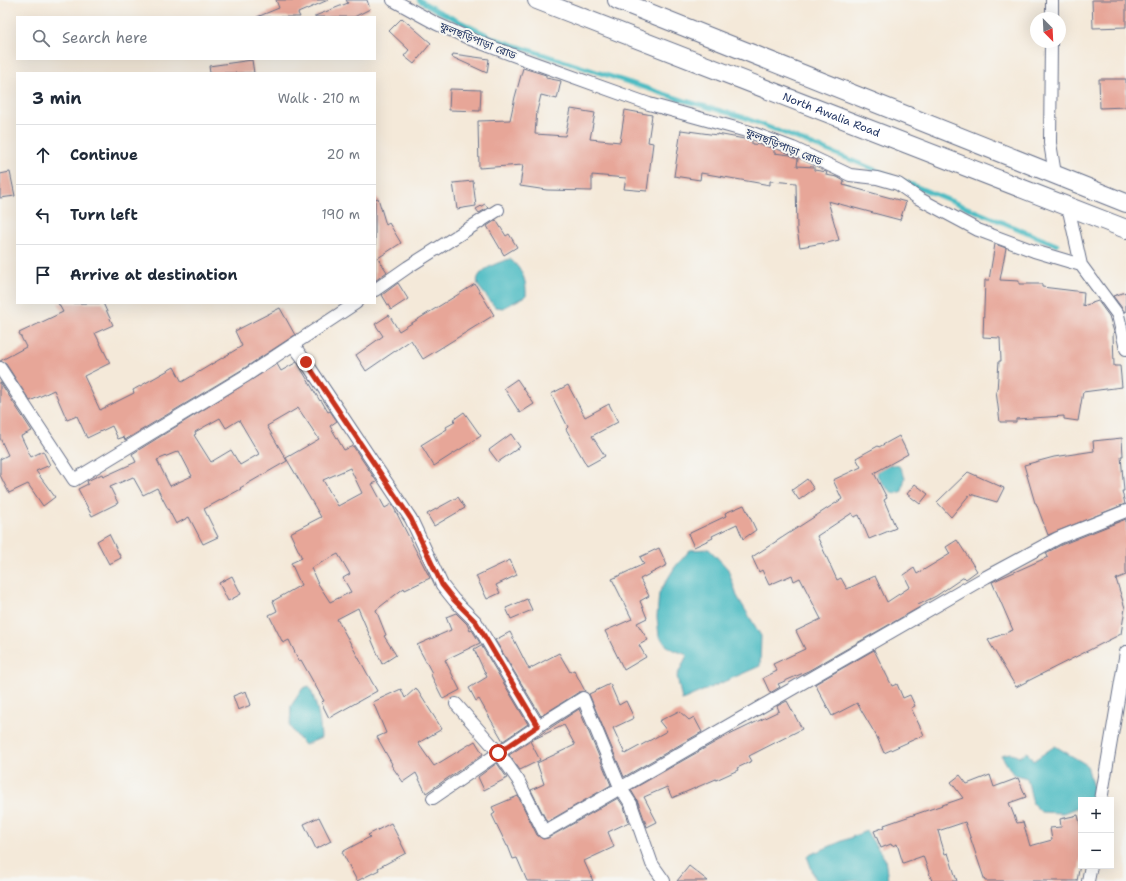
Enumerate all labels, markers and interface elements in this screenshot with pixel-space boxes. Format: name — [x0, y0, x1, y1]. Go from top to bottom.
north arrow — [1030, 12, 1066, 48]
search box — [16, 16, 376, 60]
street label: ফুলছড়িপাড়া রোড — [437, 18, 519, 63]
icon: search — [30, 27, 52, 49]
text: Search here — [62, 28, 148, 48]
text: 3 min — [32, 87, 82, 109]
street label: North Awalia Road — [781, 89, 882, 140]
text: Walk · 210 m — [278, 90, 360, 107]
street label: ফুলছড়িপাড়া রোড — [743, 124, 825, 169]
icon: ahead — [32, 144, 54, 166]
text: Continue — [70, 145, 138, 165]
text: 20 m — [327, 146, 360, 163]
icon: left — [32, 204, 54, 226]
text: Turn left — [70, 205, 138, 225]
text: 190 m — [321, 206, 360, 223]
icon: arrive — [32, 264, 54, 286]
text: Arrive at destination — [70, 265, 238, 285]
route end — [297, 353, 315, 371]
route start — [489, 744, 507, 762]
map controls — [1078, 797, 1114, 869]
button: + — [1078, 797, 1114, 833]
button: − — [1078, 833, 1114, 869]

